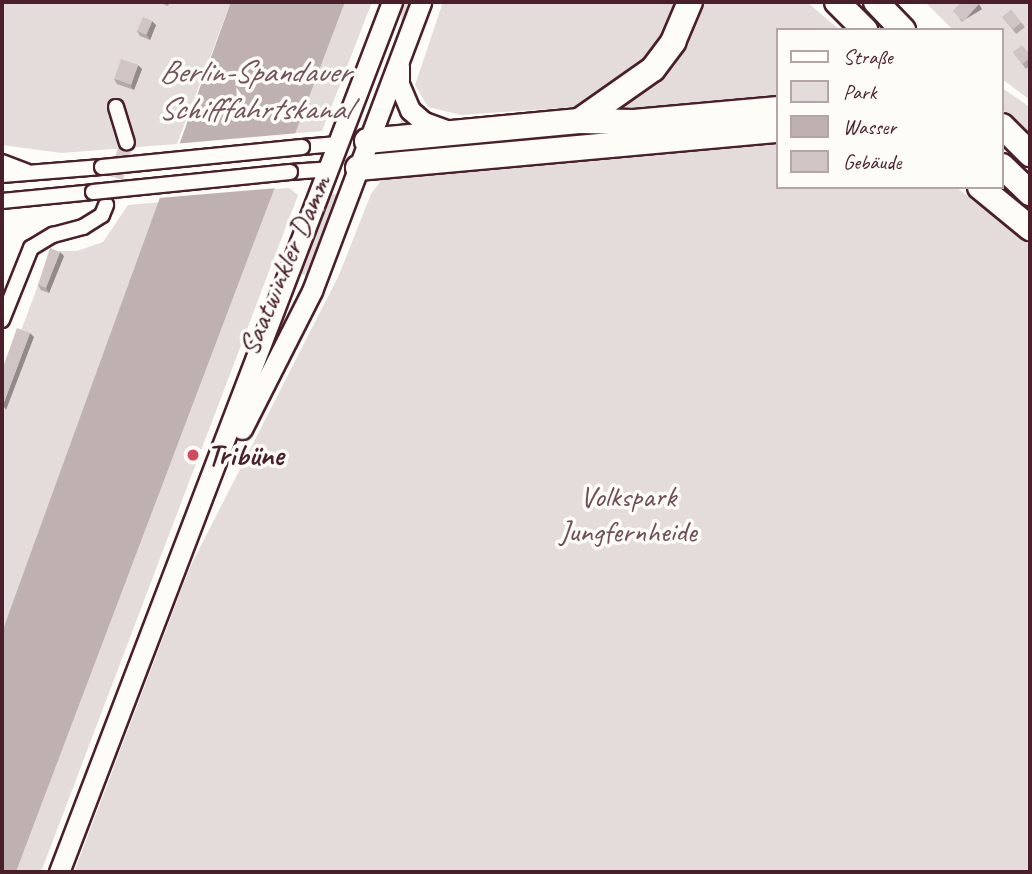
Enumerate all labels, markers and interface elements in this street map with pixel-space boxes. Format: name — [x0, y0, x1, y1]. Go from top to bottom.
legend — [776, 28, 1004, 189]
text: Straße — [843, 44, 893, 70]
water label: Berlin-Spandauer Schifffahrtskanal — [158, 54, 350, 129]
text: Park — [843, 79, 876, 105]
text: Wasser — [843, 114, 896, 140]
text: Gebäude — [843, 149, 901, 175]
street label: Saatwinkler Damm — [230, 169, 338, 361]
place label: Tribüne — [207, 437, 283, 473]
marker: Tribüne — [185, 447, 201, 463]
park label: Volkspark Jungfernheide — [559, 478, 697, 548]

